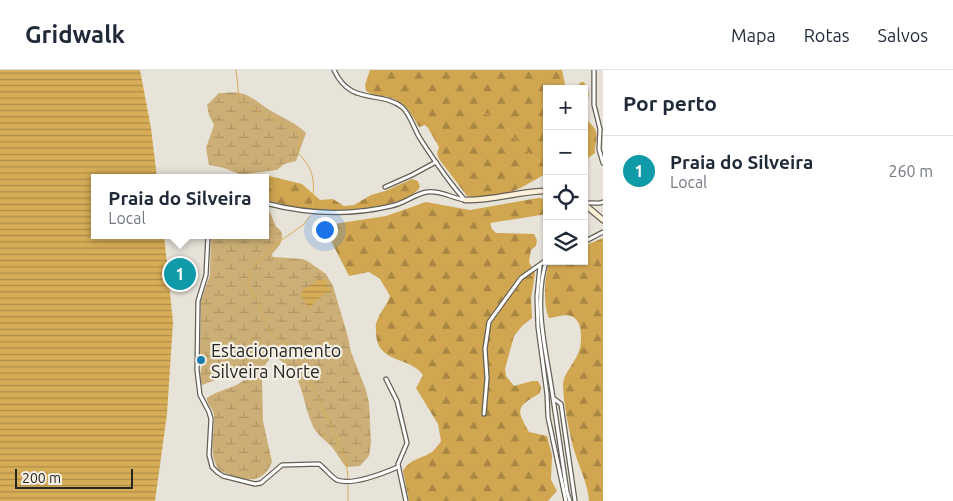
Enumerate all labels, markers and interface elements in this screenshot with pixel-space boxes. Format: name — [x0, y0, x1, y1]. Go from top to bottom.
text: Gridwalk — [25, 21, 125, 48]
text: Mapa — [731, 25, 776, 45]
text: Rotas — [804, 25, 850, 45]
text: Salvos — [878, 25, 928, 45]
map controls — [543, 85, 588, 265]
button: + — [543, 85, 588, 130]
text: Por perto — [623, 91, 717, 115]
button: − — [543, 130, 588, 175]
text: Praia do Silveira — [670, 151, 813, 173]
text: 1 — [634, 162, 644, 180]
text: 260 m — [888, 162, 933, 180]
text: Local — [670, 173, 707, 191]
popup — [91, 174, 269, 239]
button: locate — [543, 175, 588, 220]
text: Praia do Silveira — [108, 187, 252, 209]
text: Local — [108, 209, 146, 227]
your location — [312, 217, 338, 243]
button: layers — [543, 220, 588, 265]
pin: 1 — [164, 255, 196, 293]
place label: Estacionamento Silveira Norte — [211, 340, 341, 381]
marker: Estacionamento Silveira Norte — [195, 354, 207, 366]
scale bar — [15, 466, 132, 489]
text: 200 m — [22, 470, 61, 486]

